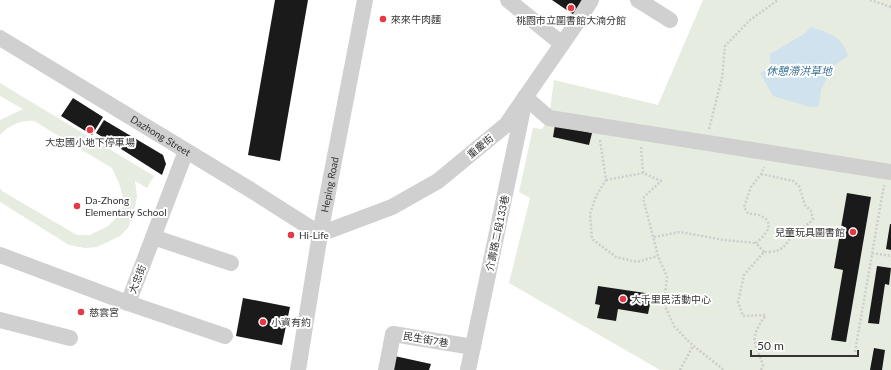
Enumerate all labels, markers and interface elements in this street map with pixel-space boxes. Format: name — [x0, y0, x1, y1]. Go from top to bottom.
marker: 桃園市立圖書館大湳分館 — [566, 3, 576, 13]
place label: 來來牛肉麵 — [391, 13, 441, 25]
marker: 來來牛肉麵 — [378, 14, 388, 24]
place label: 桃園市立圖書館大湳分館 — [516, 14, 626, 26]
water label: 休憩滯洪草地 — [766, 64, 833, 77]
street label: Dazhong Street — [129, 113, 193, 158]
marker: 大忠國小地下停車場 — [85, 125, 95, 135]
street label: 重慶街 — [465, 132, 495, 160]
place label: 大忠國小地下停車場 — [45, 136, 135, 148]
street label: Heping Road — [318, 156, 341, 213]
place label: Da-Zhong Elementary School — [85, 194, 167, 218]
street label: 介壽路二段133巷 — [483, 194, 511, 272]
marker: Da-Zhong Elementary School — [72, 201, 82, 211]
place label: 兒童玩具圖書館 — [775, 226, 845, 238]
marker: 兒童玩具圖書館 — [848, 227, 858, 237]
place label: Hi-Life — [299, 229, 329, 241]
marker: Hi-Life — [286, 230, 296, 240]
street label: 大忠街 — [126, 263, 148, 295]
place label: 大千里民活動中心 — [631, 293, 711, 305]
marker: 大千里民活動中心 — [618, 294, 628, 304]
place label: 慈雲宮 — [89, 306, 119, 318]
marker: 慈雲宮 — [76, 307, 86, 317]
place label: 小資有約 — [271, 316, 311, 328]
marker: 小資有約 — [258, 317, 268, 327]
street label: 民生街7巷 — [402, 329, 450, 349]
scale bar — [751, 332, 858, 358]
text: 50 m — [757, 338, 784, 353]

